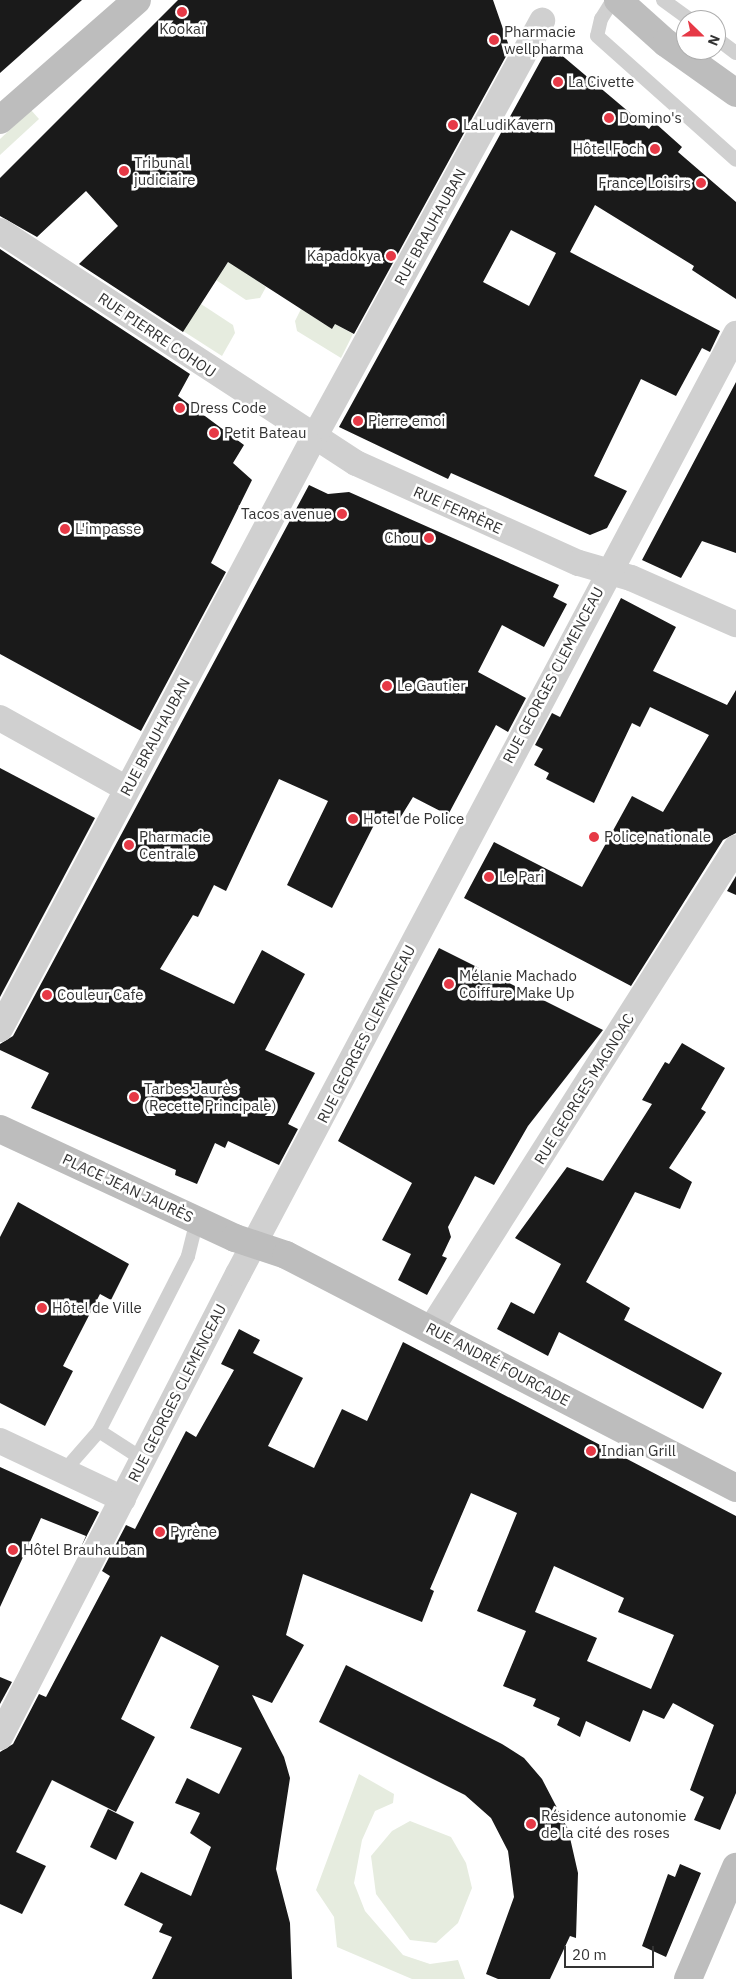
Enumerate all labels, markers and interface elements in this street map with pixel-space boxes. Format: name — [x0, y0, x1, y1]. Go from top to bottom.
marker: Kookaï — [176, 6, 188, 18]
north arrow — [676, 10, 726, 60]
place label: Kookaï — [159, 20, 205, 38]
place label: Pharmacie wellpharma — [504, 22, 584, 57]
text: N — [704, 32, 724, 48]
marker: Pharmacie wellpharma — [488, 34, 500, 46]
place label: La Civette — [568, 73, 634, 91]
marker: La Civette — [552, 76, 564, 88]
place label: Domino's — [619, 109, 682, 127]
marker: Domino's — [603, 112, 615, 124]
place label: LaLudiKavern — [463, 116, 554, 134]
marker: LaLudiKavern — [447, 119, 459, 131]
place label: Hôtel Foch — [572, 140, 645, 158]
marker: Hôtel Foch — [649, 143, 661, 155]
place label: Tribunal judiciaire — [134, 153, 195, 188]
marker: Tribunal judiciaire — [118, 165, 130, 177]
street label: RUE BRAUHAUBAN — [390, 165, 470, 289]
place label: France Loisirs — [598, 174, 691, 192]
marker: France Loisirs — [695, 177, 707, 189]
place label: Kapadokya — [307, 247, 381, 265]
marker: Kapadokya — [385, 250, 397, 262]
street label: RUE PIERRE COHOU — [95, 289, 219, 381]
place label: Dress Code — [190, 399, 266, 417]
marker: Dress Code — [174, 402, 186, 414]
place label: Pierre emoi — [368, 412, 445, 430]
marker: Pierre emoi — [352, 415, 364, 427]
place label: Petit Bateau — [224, 424, 307, 442]
marker: Petit Bateau — [208, 427, 220, 439]
street label: RUE FERRÈRE — [411, 482, 505, 538]
place label: Tacos avenue — [241, 505, 332, 523]
marker: Tacos avenue — [336, 508, 348, 520]
place label: L'impasse — [75, 520, 141, 538]
marker: L'impasse — [59, 523, 71, 535]
place label: Chou — [384, 529, 419, 547]
marker: Chou — [423, 532, 435, 544]
street label: RUE GEORGES CLEMENCEAU — [499, 584, 607, 766]
street label: RUE BRAUHAUBAN — [116, 675, 194, 799]
place label: Le Gautier — [397, 677, 466, 695]
marker: Le Gautier — [381, 680, 393, 692]
place label: Hotel de Police — [363, 810, 464, 828]
marker: Hotel de Police — [347, 813, 359, 825]
place label: Pharmacie Centrale — [139, 827, 211, 862]
place label: Police nationale — [604, 828, 711, 846]
marker: Police nationale — [588, 831, 600, 843]
marker: Pharmacie Centrale — [123, 839, 135, 851]
place label: Le Pari — [499, 868, 544, 886]
marker: Le Pari — [483, 871, 495, 883]
street label: RUE GEORGES CLEMENCEAU — [313, 942, 419, 1126]
place label: Mélanie Machado Coiffure Make Up — [459, 966, 577, 1001]
marker: Mélanie Machado Coiffure Make Up — [443, 978, 455, 990]
place label: Couleur Cafe — [57, 986, 143, 1004]
marker: Couleur Cafe — [41, 989, 53, 1001]
street label: RUE GEORGES MAGNOAC — [530, 1010, 638, 1168]
place label: Tarbes Jaurès (Recette Principale) — [144, 1079, 276, 1114]
marker: Tarbes Jaurès (Recette Principale) — [128, 1091, 140, 1103]
street label: PLACE JEAN JAURÈS — [60, 1150, 196, 1226]
place label: Hôtel de Ville — [52, 1299, 142, 1317]
street label: RUE GEORGES CLEMENCEAU — [124, 1301, 230, 1485]
marker: Hôtel de Ville — [36, 1302, 48, 1314]
street label: RUE ANDRÉ FOURCADE — [423, 1318, 573, 1410]
place label: Indian Grill — [601, 1442, 676, 1460]
marker: Indian Grill — [585, 1445, 597, 1457]
place label: Pyrène — [170, 1523, 217, 1541]
marker: Pyrène — [154, 1526, 166, 1538]
place label: Hôtel Brauhauban — [23, 1541, 145, 1559]
marker: Hôtel Brauhauban — [7, 1544, 19, 1556]
place label: Résidence autonomie de la cité des roses — [541, 1806, 686, 1841]
marker: Résidence autonomie de la cité des roses — [525, 1818, 537, 1830]
scale bar — [566, 1936, 656, 1968]
text: 20 m — [572, 1945, 607, 1964]

